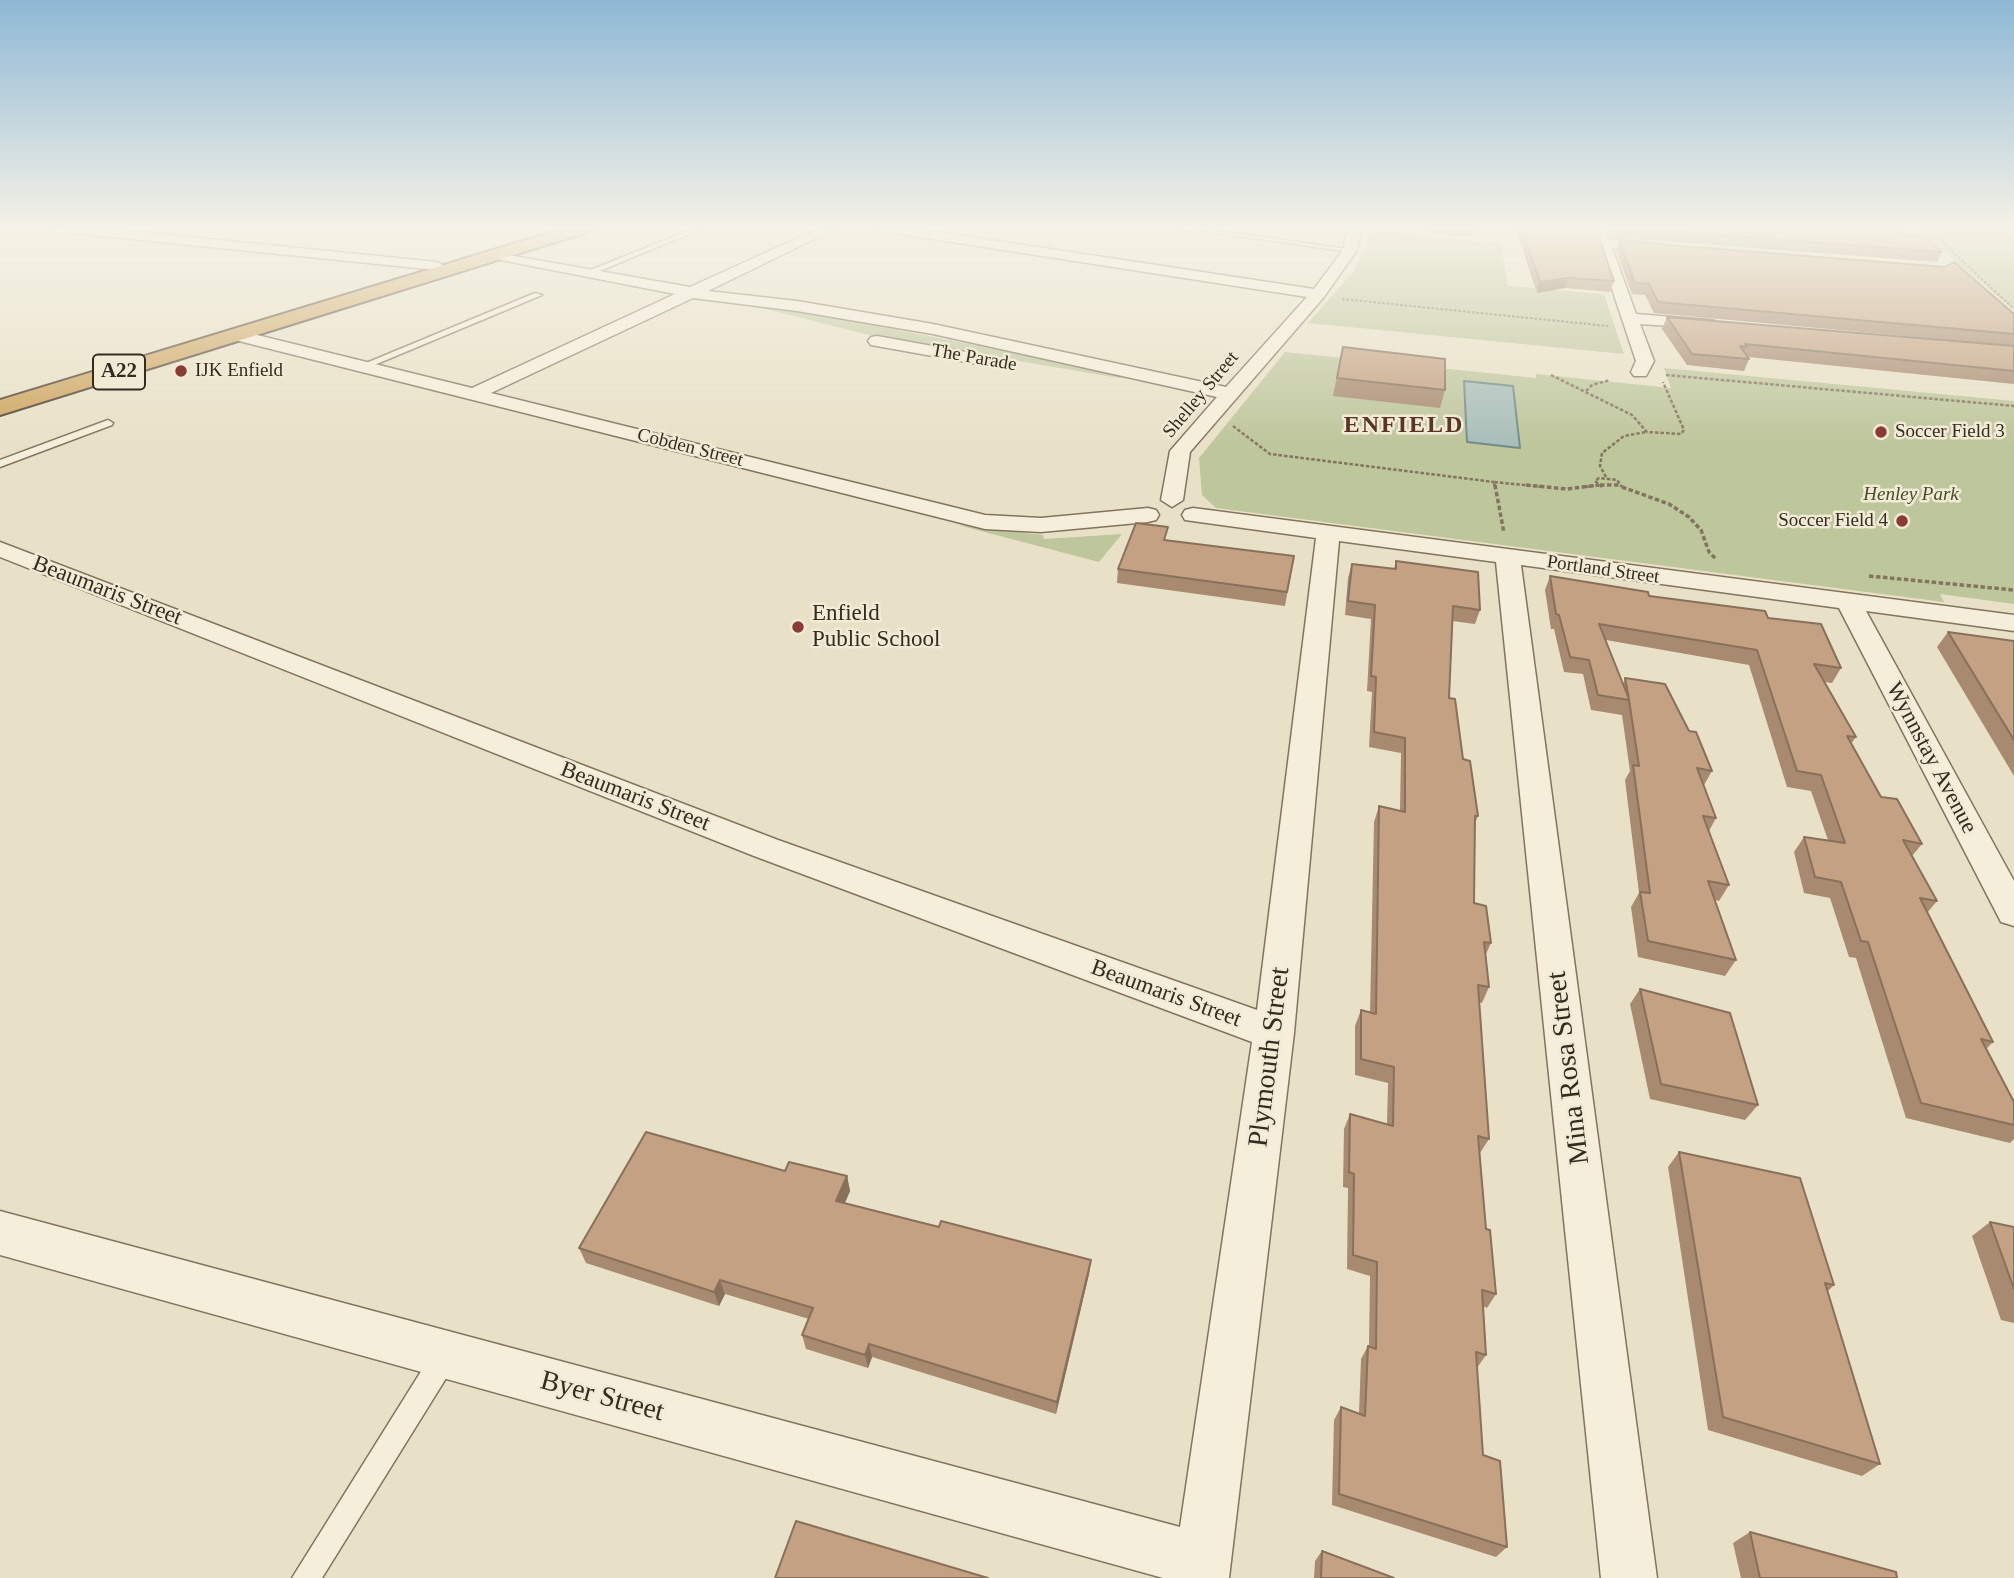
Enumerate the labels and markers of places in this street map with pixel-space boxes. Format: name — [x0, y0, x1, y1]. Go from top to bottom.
place label: IJK Enfield — [195, 360, 283, 382]
marker: IJK Enfield — [173, 363, 189, 379]
place label: Soccer Field 3 — [1895, 421, 2005, 443]
marker: Soccer Field 3 — [1873, 424, 1889, 440]
place label: Soccer Field 4 — [1778, 510, 1888, 532]
marker: Soccer Field 4 — [1894, 513, 1910, 529]
place label: Enfield Public School — [812, 600, 940, 654]
marker: Enfield Public School — [790, 619, 806, 635]

